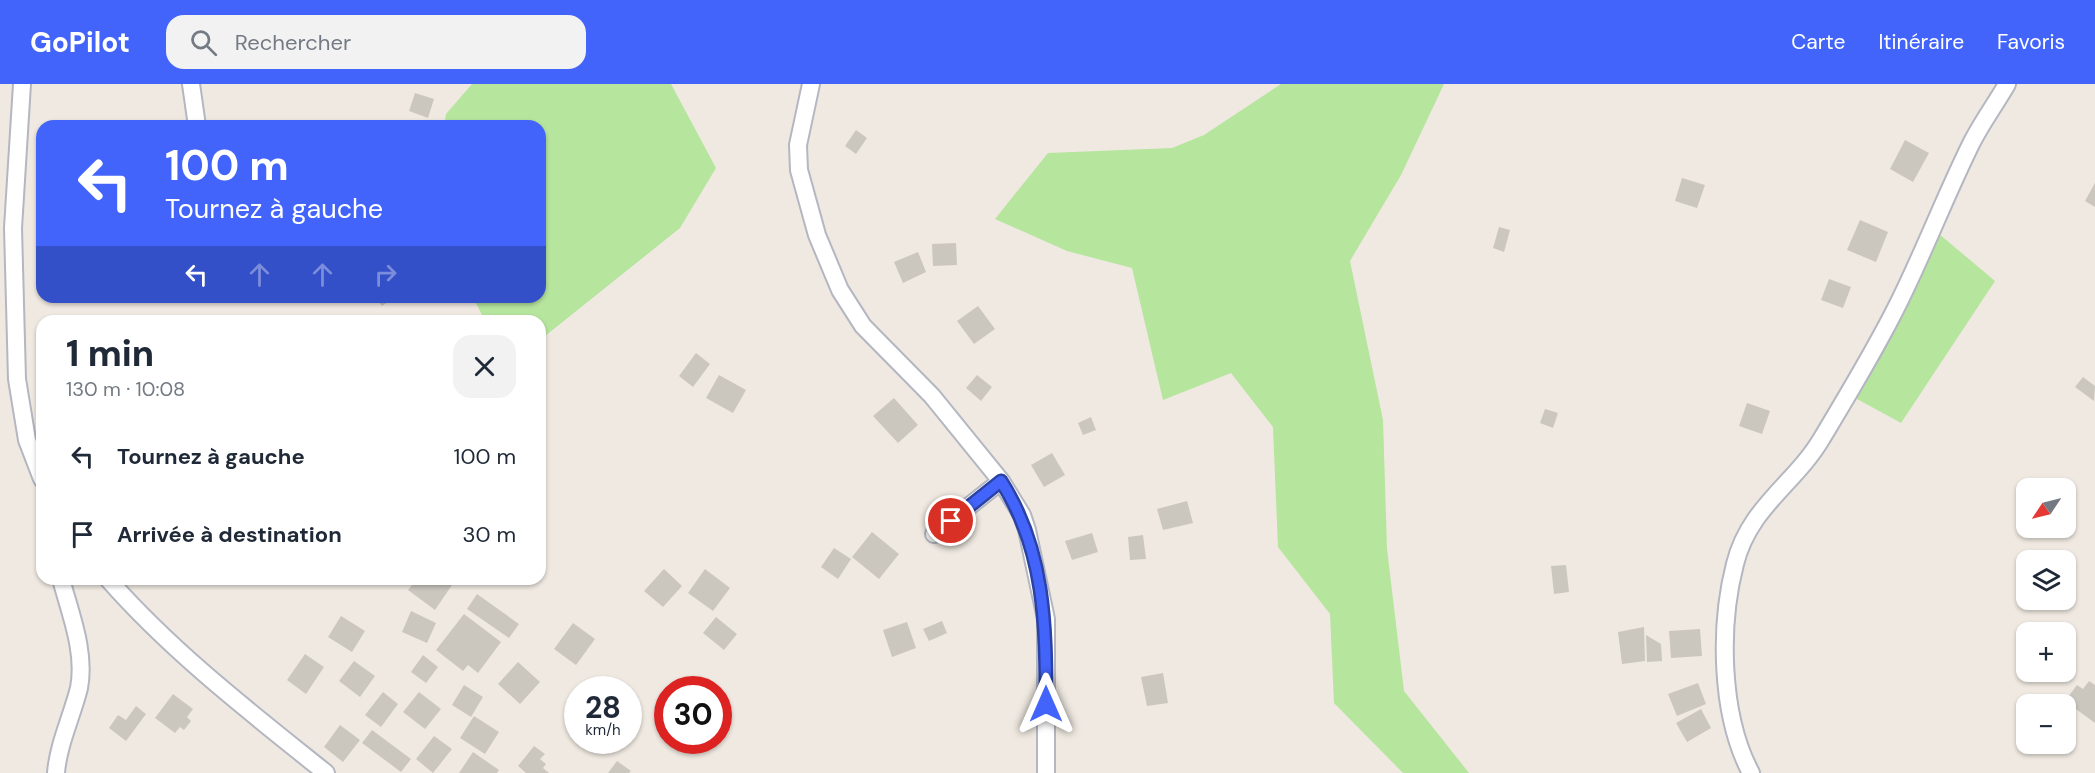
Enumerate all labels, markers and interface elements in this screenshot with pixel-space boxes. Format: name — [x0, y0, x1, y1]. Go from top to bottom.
search box — [166, 15, 586, 69]
text: GoPilot — [30, 24, 130, 61]
icon: search — [187, 26, 220, 59]
text: Rechercher — [235, 28, 351, 57]
text: Carte — [1791, 28, 1845, 56]
text: Itinéraire — [1878, 28, 1964, 56]
text: Favoris — [1997, 28, 2065, 56]
text: 100 m — [165, 138, 289, 193]
icon: left — [66, 144, 144, 222]
text: Tournez à gauche — [165, 191, 383, 226]
icon: left — [180, 258, 213, 291]
icon: ahead — [243, 258, 276, 291]
icon: ahead — [306, 258, 339, 291]
icon: right — [369, 258, 402, 291]
text: 1 min — [66, 330, 154, 377]
button: close — [453, 335, 516, 398]
text: 130 m · 10:08 — [66, 376, 185, 402]
icon: left — [66, 440, 99, 473]
text: Tournez à gauche — [117, 442, 305, 471]
text: 100 m — [454, 442, 516, 471]
north arrow — [2016, 478, 2076, 538]
map controls — [2016, 478, 2076, 754]
pin — [925, 495, 976, 546]
icon: arrive — [934, 504, 967, 537]
icon: arrive — [66, 518, 99, 551]
text: Arrivée à destination — [117, 520, 342, 549]
text: 30 m — [462, 520, 516, 549]
button: layers — [2016, 550, 2076, 610]
button: + — [2016, 622, 2076, 682]
position arrow — [1014, 672, 1078, 736]
speed limit sign: 30 — [654, 676, 732, 754]
text: 28 — [585, 688, 621, 727]
button: − — [2016, 694, 2076, 754]
text: km/h — [585, 720, 621, 740]

